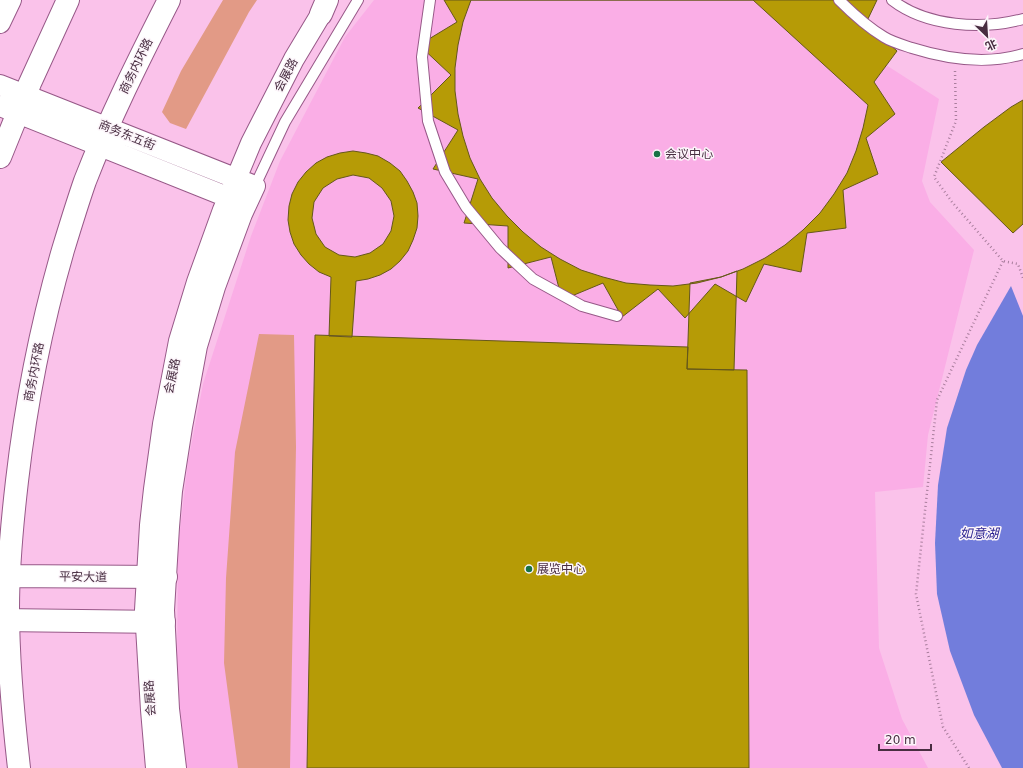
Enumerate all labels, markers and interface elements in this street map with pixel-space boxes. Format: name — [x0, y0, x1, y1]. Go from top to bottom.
north arrow — [967, 16, 1007, 56]
street label: 商务内环路 — [117, 36, 155, 96]
text: 北 — [983, 36, 999, 53]
street label: 会展路 — [271, 56, 301, 94]
street label: 商务东五街 — [97, 117, 157, 153]
place label: 会议中心 — [665, 147, 713, 161]
marker: 会议中心 — [652, 149, 662, 159]
street label: 商务内环路 — [21, 341, 47, 403]
street label: 会展路 — [161, 357, 183, 395]
water label: 如意湖 — [959, 526, 1000, 541]
place label: 展览中心 — [537, 562, 585, 576]
marker: 展览中心 — [524, 564, 534, 574]
street label: 平安大道 — [59, 570, 107, 584]
street label: 会展路 — [142, 680, 158, 716]
scale bar — [879, 726, 931, 752]
text: 20 m — [885, 733, 916, 747]

